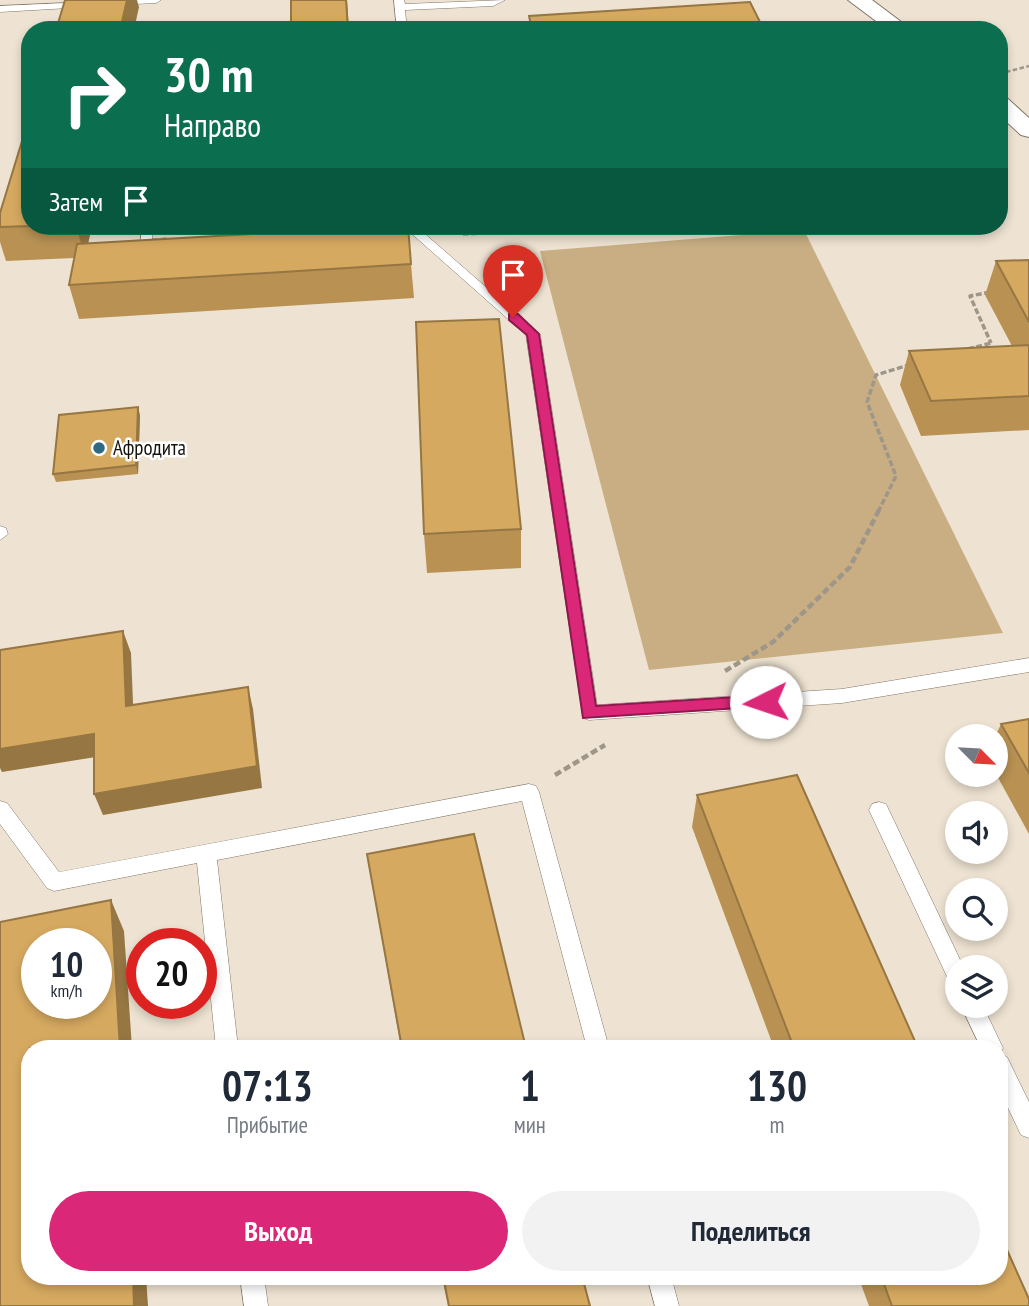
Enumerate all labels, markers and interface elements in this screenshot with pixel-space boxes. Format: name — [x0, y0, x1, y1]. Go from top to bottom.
text: 30 m — [164, 42, 253, 106]
icon: right — [49, 49, 140, 140]
text: Направо — [164, 104, 261, 146]
icon: arrive — [117, 182, 155, 220]
text: Затем — [49, 185, 103, 218]
pin — [483, 245, 543, 317]
icon: arrive — [494, 256, 532, 294]
place label: Афродита — [113, 434, 186, 461]
marker: Афродита — [91, 440, 107, 456]
position arrow — [729, 665, 803, 739]
north arrow — [945, 724, 1008, 788]
map controls — [945, 724, 1008, 1018]
button: sound — [945, 801, 1008, 864]
button: search — [945, 878, 1008, 941]
speed limit sign: 20 — [126, 928, 217, 1019]
text: 10 — [50, 941, 83, 987]
button: layers — [945, 955, 1008, 1018]
text: km/h — [51, 979, 82, 1002]
text: 07:13 — [222, 1058, 313, 1113]
text: 1 — [520, 1058, 540, 1113]
text: 130 — [747, 1058, 807, 1113]
text: Прибытие — [227, 1110, 308, 1139]
text: мин — [514, 1110, 546, 1139]
text: m — [769, 1110, 784, 1139]
button: Выход — [49, 1191, 508, 1271]
button: Поделиться — [522, 1191, 980, 1271]

